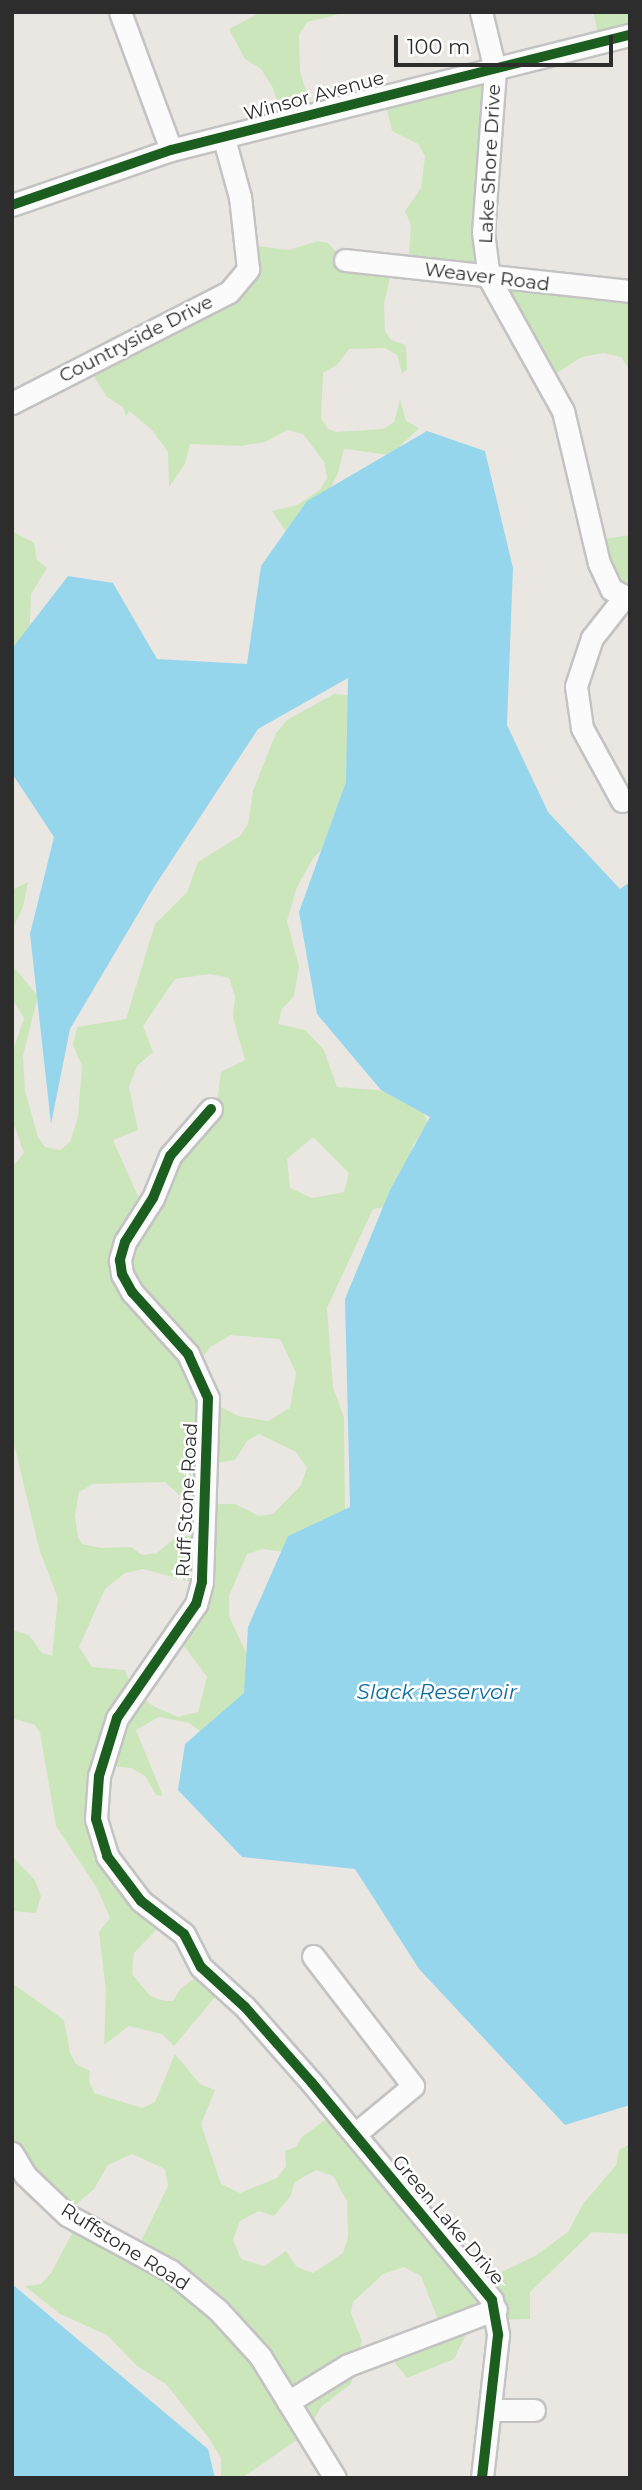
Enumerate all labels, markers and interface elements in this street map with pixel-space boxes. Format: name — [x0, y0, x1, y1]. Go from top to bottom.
scale bar — [397, 21, 616, 65]
text: 100 m — [407, 34, 470, 59]
street label: Winsor Avenue — [241, 66, 387, 126]
street label: Lake Shore Drive — [474, 84, 506, 244]
street label: Weaver Road — [423, 258, 551, 296]
street label: Countryside Drive — [55, 290, 217, 388]
street label: Ruff Stone Road — [172, 1422, 202, 1578]
water label: Slack Reservoir — [357, 1679, 517, 1705]
street label: Green Lake Drive — [387, 2150, 509, 2290]
street label: Ruffstone Road — [57, 2198, 193, 2296]

